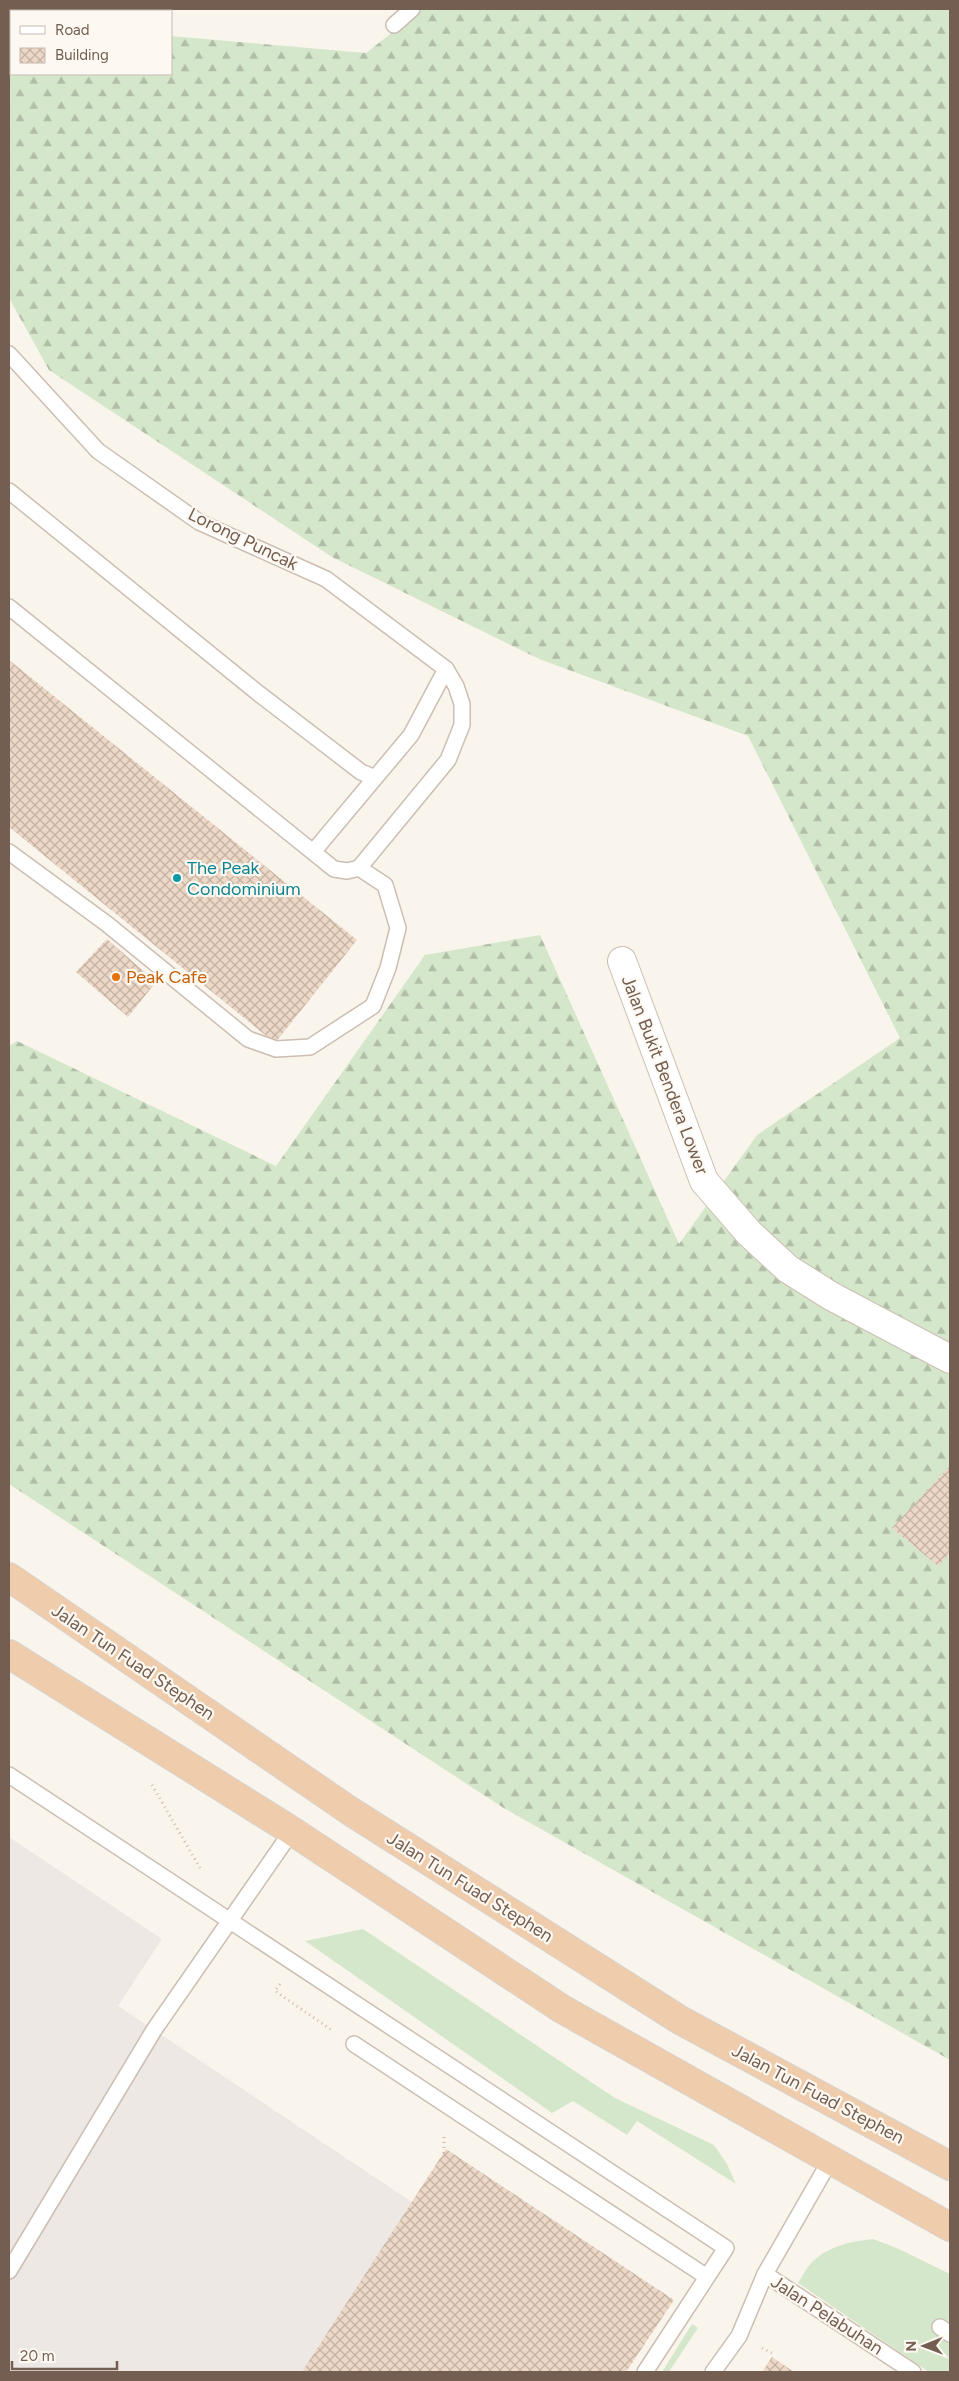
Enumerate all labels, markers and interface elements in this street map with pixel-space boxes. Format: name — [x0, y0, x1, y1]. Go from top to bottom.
legend — [10, 10, 172, 75]
text: Road — [55, 21, 90, 39]
text: Building — [55, 46, 109, 64]
street label: Lorong Puncak — [184, 503, 302, 575]
place label: The Peak Condominium — [187, 857, 301, 900]
marker: The Peak Condominium — [171, 872, 183, 884]
place label: Peak Cafe — [126, 966, 207, 988]
marker: Peak Cafe — [110, 971, 122, 983]
street label: Jalan Bukit Bendera Lower — [617, 972, 713, 1178]
street label: Jalan Tun Fuad Stephen — [47, 1599, 219, 1725]
street label: Jalan Tun Fuad Stephen — [383, 1827, 557, 1947]
street label: Jalan Tun Fuad Stephen — [728, 2039, 908, 2149]
street label: Jalan Pelabuhan — [767, 2271, 887, 2359]
north arrow — [899, 2321, 949, 2371]
scale bar — [12, 2338, 118, 2370]
text: N — [903, 2341, 920, 2352]
text: 20 m — [20, 2347, 54, 2365]

